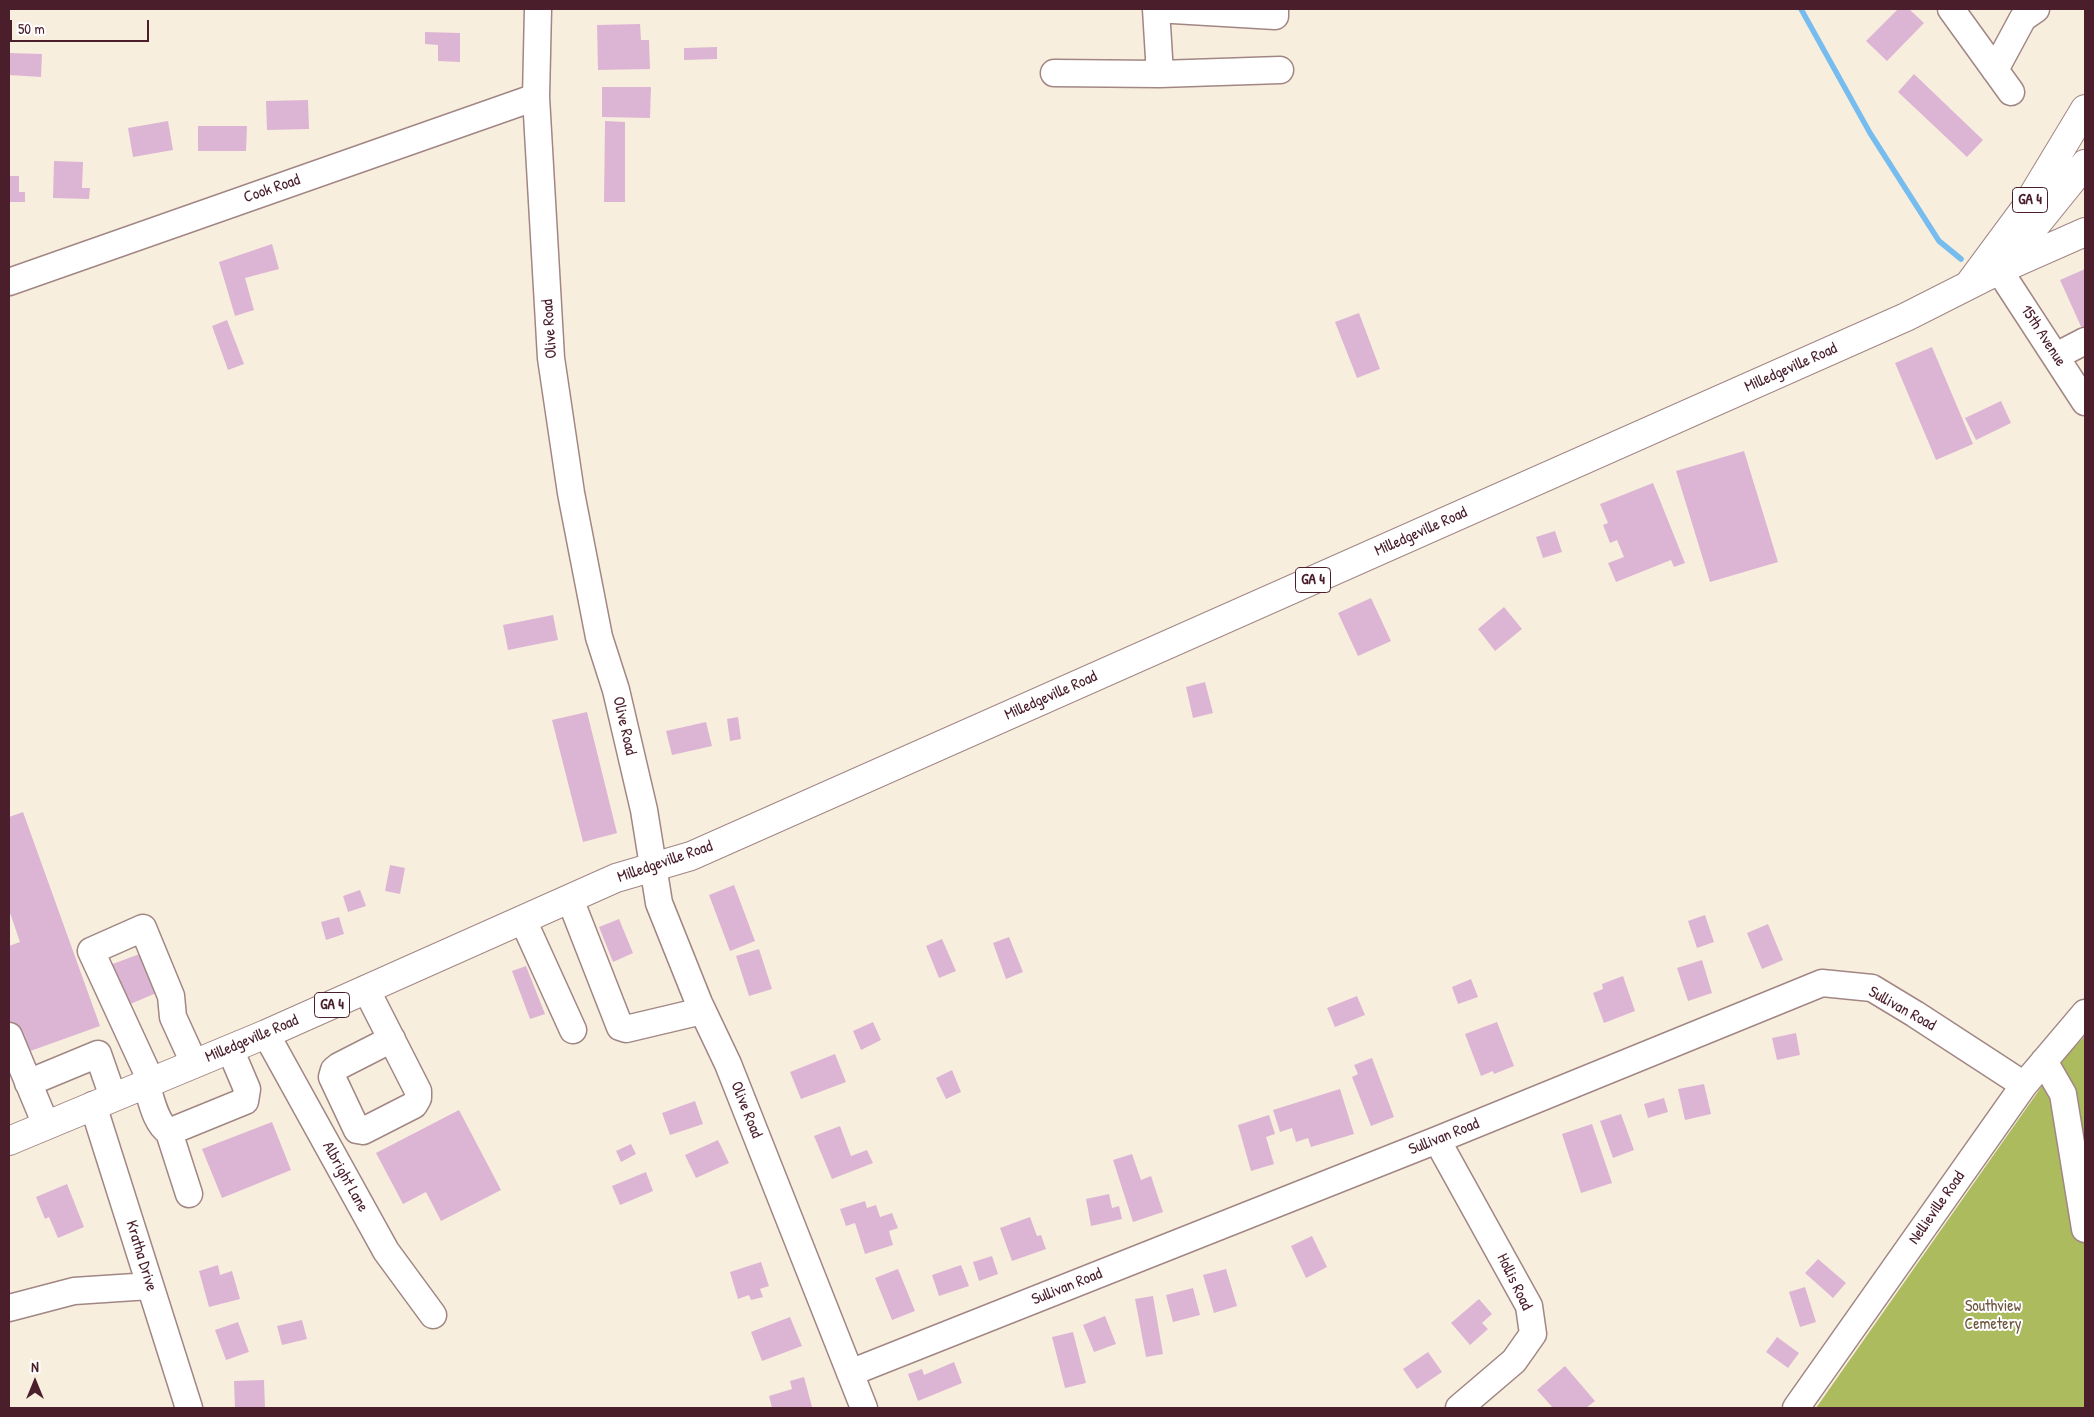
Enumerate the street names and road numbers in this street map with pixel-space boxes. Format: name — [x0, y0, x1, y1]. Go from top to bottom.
street label: Cook Road — [241, 170, 303, 208]
road number: GA 4 — [2012, 188, 2048, 212]
street label: Olive Road — [538, 299, 562, 359]
street label: 15th Avenue — [2016, 302, 2070, 370]
street label: Milledgeville Road — [1742, 339, 1840, 397]
street label: Milledgeville Road — [1372, 503, 1470, 561]
road number: GA 4 — [1296, 568, 1330, 592]
street label: Milledgeville Road — [1002, 667, 1100, 725]
street label: Olive Road — [608, 695, 640, 757]
street label: Milledgeville Road — [615, 837, 715, 887]
street label: Sullivan Road — [1865, 983, 1939, 1035]
road number: GA 4 — [314, 992, 350, 1018]
street label: Milledgeville Road — [203, 1011, 301, 1067]
street label: Olive Road — [726, 1079, 766, 1141]
street label: Sullivan Road — [1406, 1114, 1482, 1160]
street label: Albright Lane — [318, 1139, 372, 1215]
street label: Nellieville Road — [1905, 1168, 1969, 1248]
street label: Kratha Drive — [121, 1218, 161, 1294]
street label: Hollis Road — [1492, 1251, 1536, 1313]
street label: Sullivan Road — [1029, 1264, 1105, 1310]

